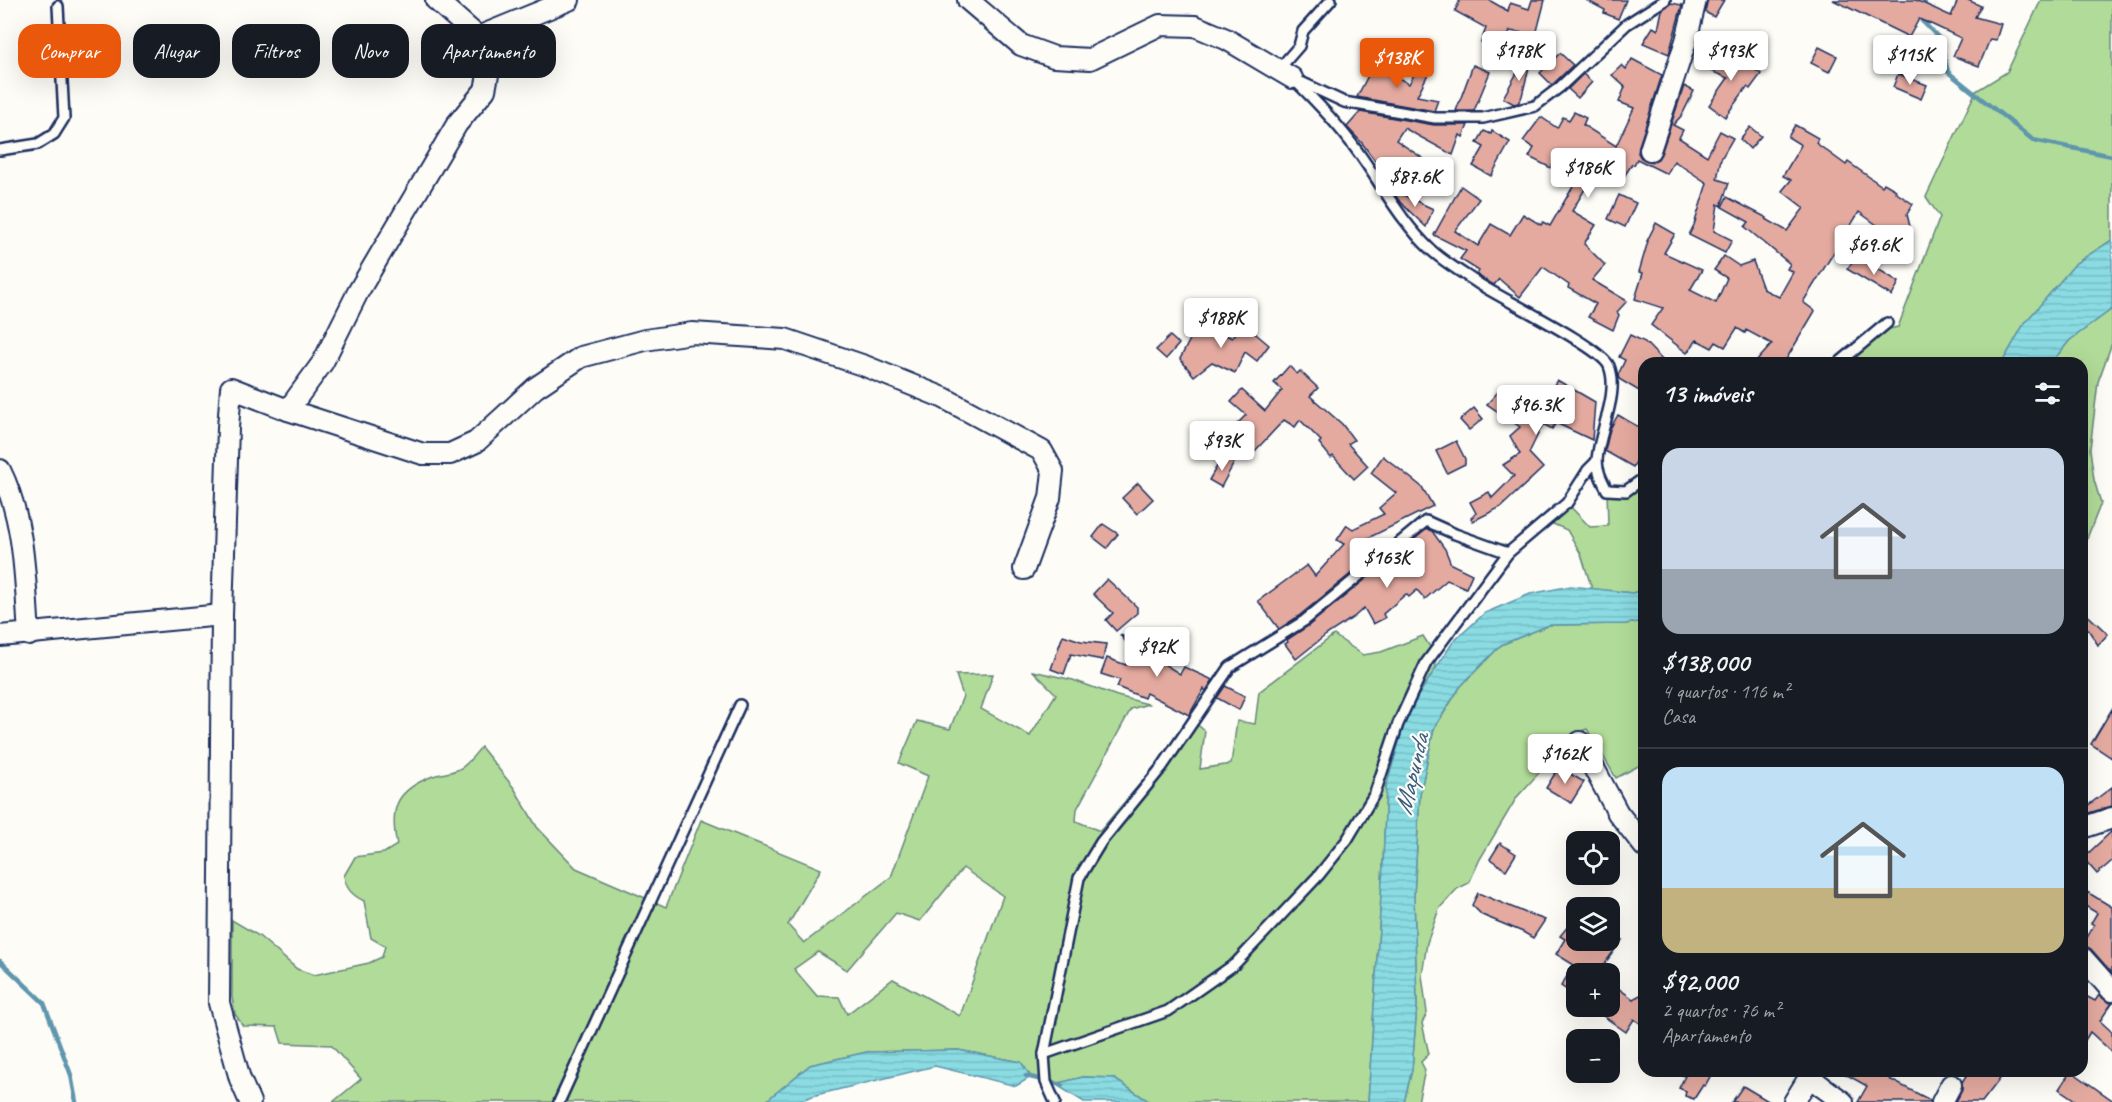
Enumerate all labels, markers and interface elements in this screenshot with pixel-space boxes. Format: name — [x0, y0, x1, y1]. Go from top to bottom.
chip: Comprar — [18, 24, 121, 78]
chip: Alugar — [133, 24, 220, 78]
chip: Filtros — [232, 24, 320, 78]
chip: Novo — [332, 24, 409, 78]
chip: Apartamento — [421, 24, 556, 78]
pin: $178K — [1477, 31, 1561, 82]
pin: $193K — [1689, 31, 1773, 82]
pin: $115K — [1868, 35, 1952, 86]
pin: $138K — [1355, 38, 1439, 89]
text: $178K — [1496, 38, 1542, 63]
text: $193K — [1708, 38, 1754, 63]
text: $115K — [1887, 42, 1933, 67]
text: $138K — [1374, 45, 1420, 70]
pin: $186K — [1546, 148, 1630, 199]
text: $186K — [1565, 155, 1611, 180]
pin: $87.6K — [1366, 157, 1464, 208]
text: $87.6K — [1390, 164, 1440, 189]
pin: $69.6K — [1825, 225, 1923, 276]
text: $69.6K — [1849, 232, 1899, 257]
pin: $188K — [1179, 298, 1263, 349]
text: $188K — [1198, 305, 1244, 330]
text: 13 imóveis — [1662, 377, 1752, 410]
icon: filters — [2031, 377, 2064, 410]
pin: $96.3K — [1487, 385, 1585, 436]
text: $96.3K — [1511, 392, 1561, 417]
pin: $93K — [1186, 421, 1258, 472]
text: $93K — [1204, 428, 1240, 453]
icon: home — [1809, 487, 1917, 595]
pin: $163K — [1345, 538, 1429, 589]
text: $163K — [1364, 545, 1410, 570]
pin: $92K — [1121, 627, 1193, 678]
text: $92K — [1139, 634, 1175, 659]
text: $138,000 — [1662, 646, 1749, 679]
text: 4 quartos · 116 m² — [1662, 679, 1789, 704]
text: Casa — [1662, 704, 1695, 729]
water label: Mapunda — [1386, 727, 1438, 818]
pin: $162K — [1523, 734, 1607, 785]
text: $162K — [1542, 741, 1588, 766]
icon: home — [1809, 806, 1917, 914]
map controls — [1566, 831, 1620, 1083]
button: locate — [1566, 831, 1620, 885]
button: layers — [1566, 897, 1620, 951]
button: + — [1566, 963, 1620, 1017]
text: $92,000 — [1662, 965, 1737, 998]
text: 2 quartos · 76 m² — [1662, 998, 1780, 1023]
text: Apartamento — [1662, 1023, 1751, 1048]
button: − — [1566, 1029, 1620, 1083]

